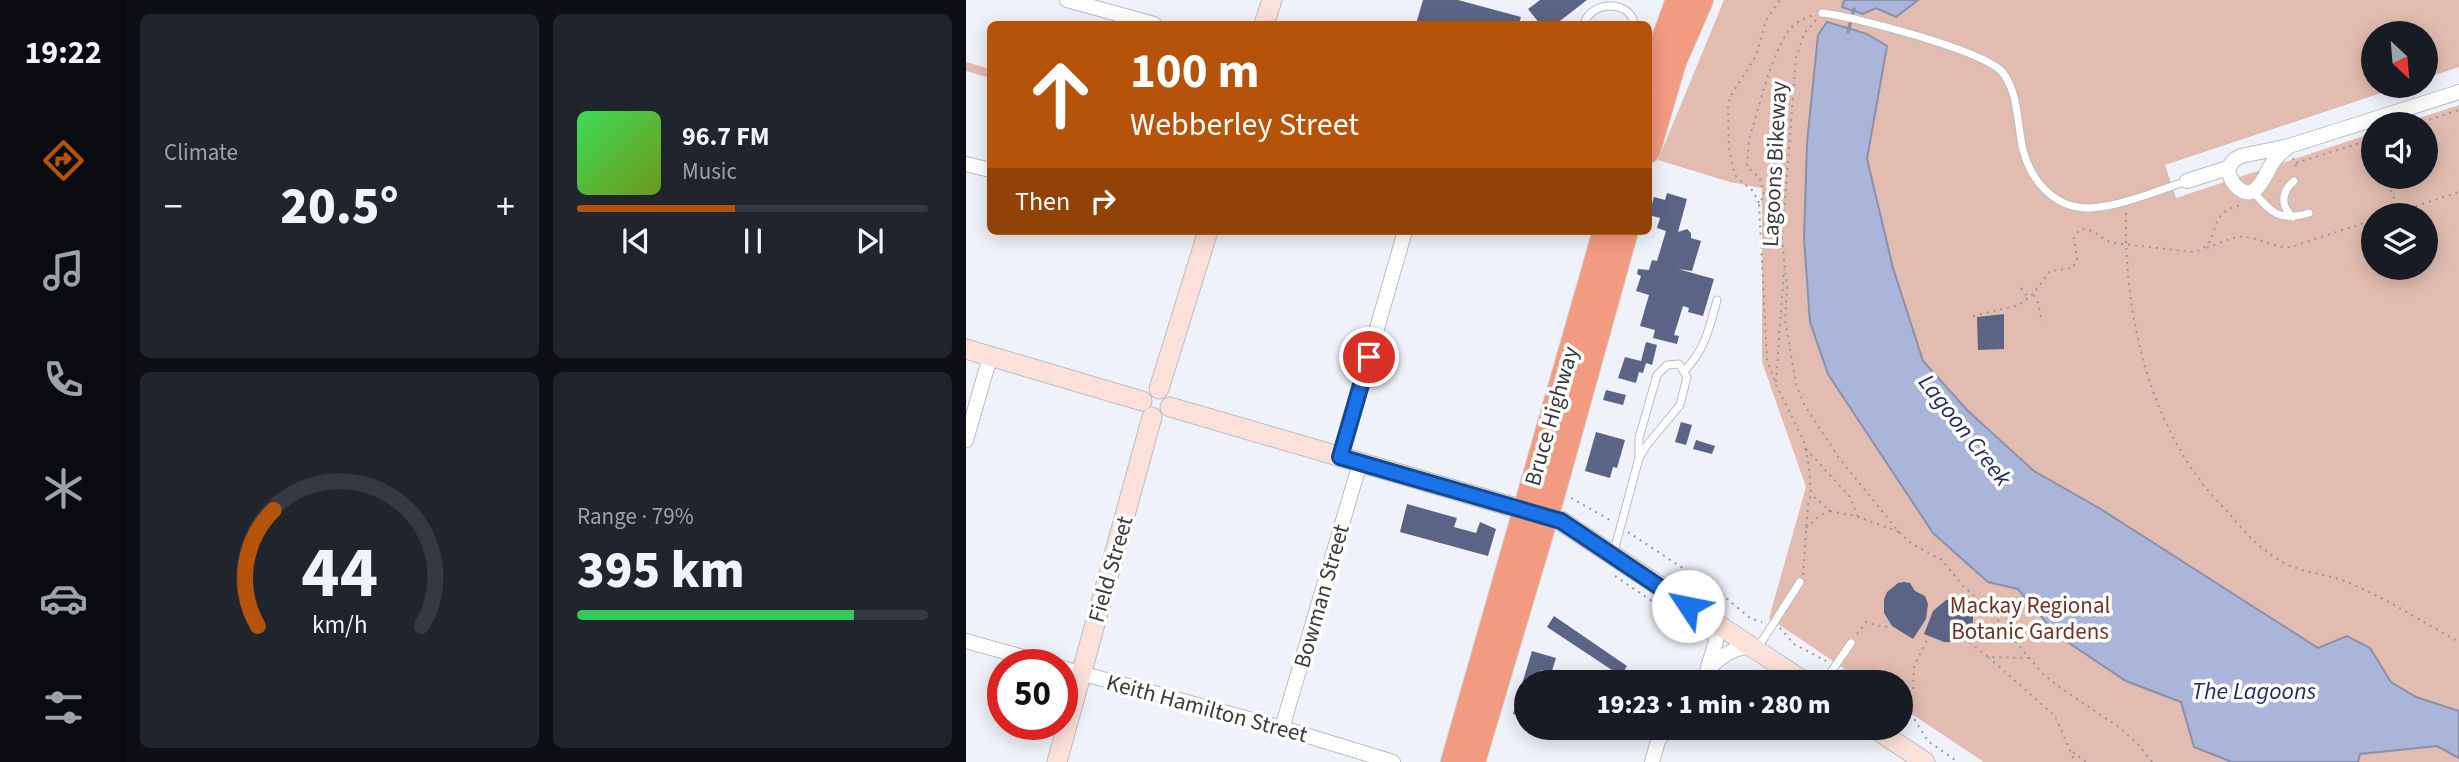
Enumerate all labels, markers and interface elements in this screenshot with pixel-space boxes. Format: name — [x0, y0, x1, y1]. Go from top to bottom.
north arrow — [2361, 21, 2438, 98]
map controls — [2361, 21, 2438, 280]
text: 19:22 — [24, 30, 102, 76]
text: 100 m — [1130, 37, 1259, 107]
icon: ahead — [1015, 49, 1106, 140]
street label: Lagoons Bikeway — [1754, 80, 1795, 248]
text: Webberley Street — [1130, 102, 1359, 148]
button: sound — [2361, 112, 2438, 189]
text: 96.7 FM — [682, 118, 770, 155]
icon: directions — [39, 136, 88, 185]
text: Climate — [164, 136, 238, 169]
text: Music — [682, 155, 737, 188]
text: 20.5° — [280, 170, 399, 244]
text: − — [164, 180, 183, 234]
text: + — [496, 180, 515, 234]
icon: right — [1084, 182, 1122, 220]
text: Then — [1015, 183, 1070, 220]
button: layers — [2361, 203, 2438, 280]
icon: previous — [617, 222, 655, 260]
icon: pause — [734, 222, 772, 260]
icon: next — [851, 222, 889, 260]
icon: music — [39, 246, 88, 295]
pin — [1339, 327, 1399, 387]
icon: arrive — [1350, 338, 1388, 376]
street label: Bruce Highway — [1516, 342, 1587, 490]
icon: phone — [39, 355, 88, 404]
water label: Lagoon Creek — [1910, 367, 2020, 494]
icon: climate — [39, 464, 88, 513]
text: Range · 79% — [577, 500, 694, 533]
street label: Field Street — [1080, 512, 1141, 626]
street label: Bowman Street — [1285, 520, 1358, 672]
text: 44 — [301, 521, 378, 625]
text: 395 km — [577, 534, 745, 608]
position arrow — [1651, 569, 1725, 643]
icon: car — [39, 574, 88, 623]
park label: Mackay Regional Botanic Gardens — [1950, 589, 2110, 648]
text: km/h — [312, 607, 367, 643]
speed limit sign: 50 — [987, 649, 1078, 740]
street label: Keith Hamilton Street — [1103, 666, 1311, 751]
water label: The Lagoons — [2192, 674, 2317, 709]
icon: filters — [39, 683, 88, 732]
text: 19:23 · 1 min · 280 m — [1597, 686, 1830, 723]

